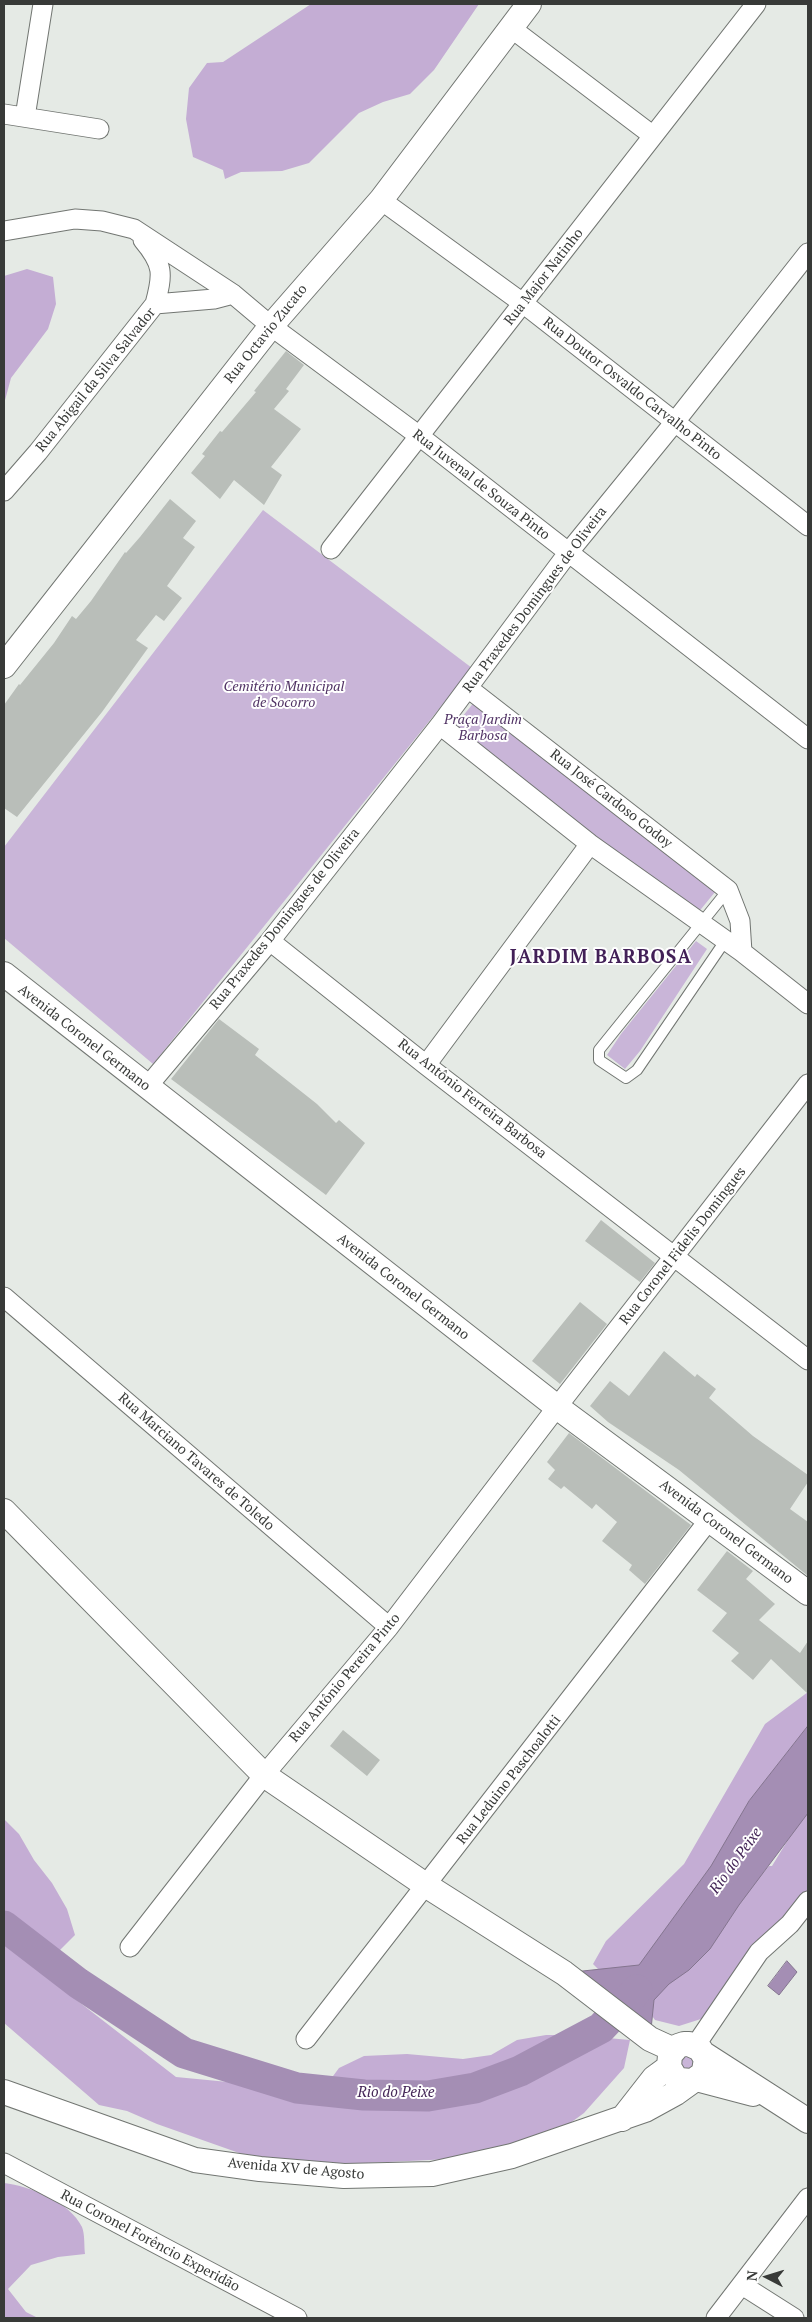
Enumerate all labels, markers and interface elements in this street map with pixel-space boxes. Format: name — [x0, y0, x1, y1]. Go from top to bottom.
street label: Rua Major Natinho — [501, 225, 587, 329]
street label: Rua Octavio Zucato — [221, 281, 311, 387]
street label: Rua Abigail da Silva Salvador — [33, 305, 159, 455]
street label: Rua Doutor Osvaldo Carvalho Pinto — [539, 314, 725, 464]
street label: Rua Juvenal de Souza Pinto — [409, 426, 553, 544]
street label: Rua Praxedes Domingues de Oliveira — [460, 504, 610, 696]
park label: Cemitério Municipal de Socorro — [224, 679, 344, 712]
park label: Praça Jardim Barbosa — [444, 712, 522, 744]
street label: Rua José Cardoso Godoy — [547, 746, 675, 852]
street label: Rua Praxedes Domingues de Oliveira — [207, 825, 363, 1013]
district label: JARDIM BARBOSA — [508, 947, 694, 969]
street label: Avenida Coronel Germano — [15, 981, 153, 1095]
street label: Rua Antônio Ferreira Barbosa — [394, 1036, 550, 1162]
street label: Rua Coronel Fidelis Domingues — [616, 1164, 750, 1328]
street label: Avenida Coronel Germano — [334, 1230, 472, 1344]
street label: Rua Marciano Tavares de Toledo — [115, 1390, 277, 1534]
street label: Avenida Coronel Germano — [656, 1476, 796, 1588]
street label: Rua Antônio Pereira Pinto — [286, 1610, 404, 1746]
street label: Rua Leduino Paschoalotti — [453, 1712, 565, 1848]
water label: Rio do Peixe — [706, 1825, 766, 1897]
water label: Rio do Peixe — [357, 2084, 435, 2102]
street label: Avenida XV de Agosto — [227, 2155, 365, 2183]
street label: Rua Coronel Forêncio Experidão — [58, 2187, 242, 2295]
north arrow — [742, 2252, 792, 2302]
text: N — [742, 2270, 761, 2282]

